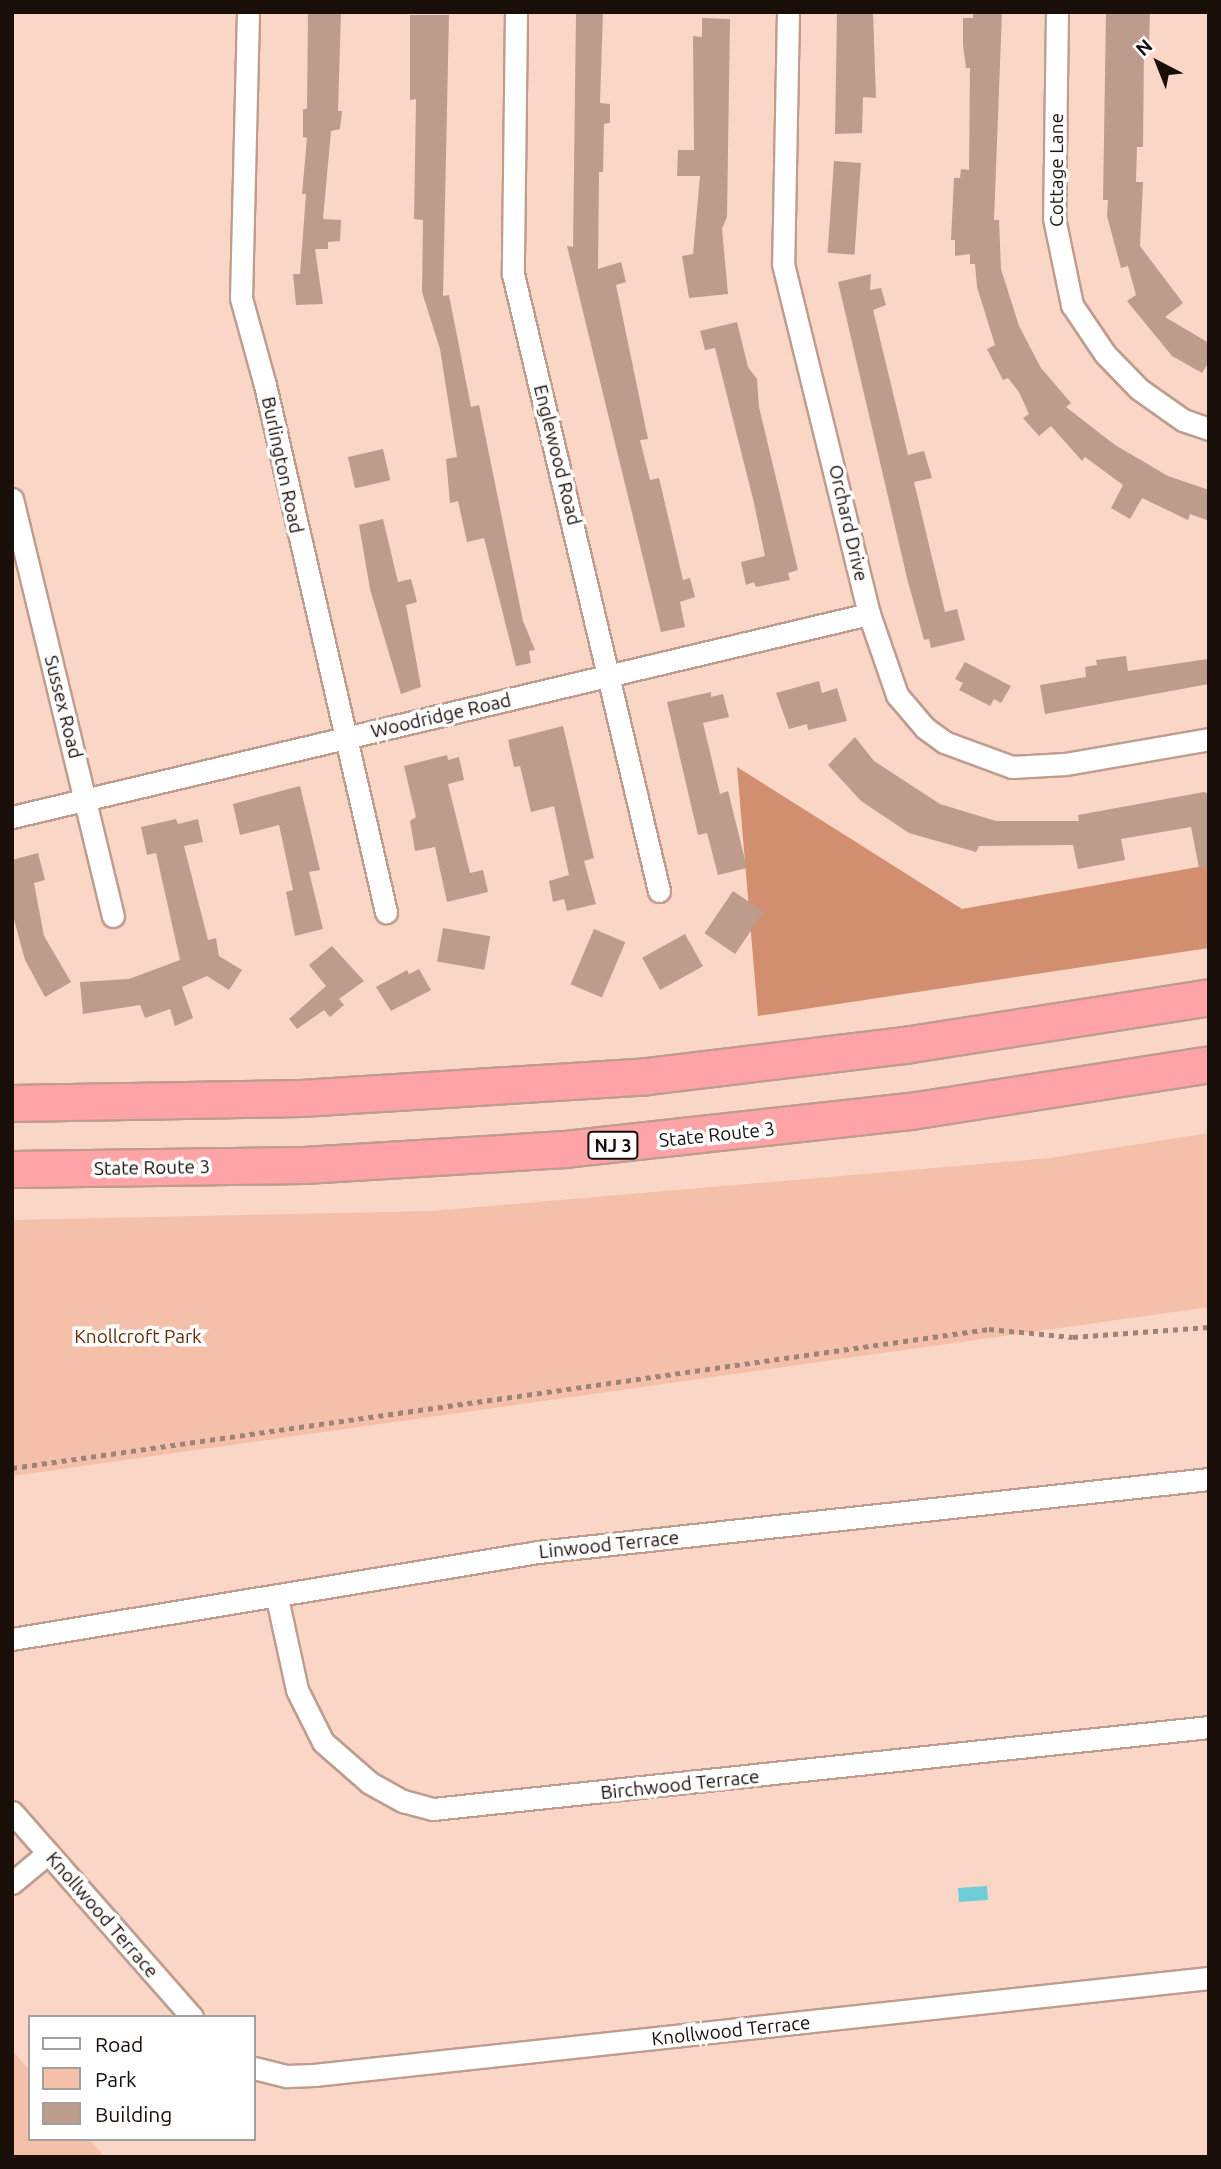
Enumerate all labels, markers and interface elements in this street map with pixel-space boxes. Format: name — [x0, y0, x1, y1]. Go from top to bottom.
north arrow — [1123, 28, 1193, 98]
text: N — [1131, 34, 1157, 60]
street label: Cottage Lane — [1046, 113, 1068, 227]
street label: Englewood Road — [529, 382, 585, 528]
street label: Burlington Road — [256, 395, 308, 535]
street label: Orchard Drive — [824, 462, 872, 584]
street label: Sussex Road — [39, 653, 87, 761]
street label: Woodridge Road — [369, 689, 513, 743]
street label: State Route 3 — [658, 1118, 776, 1152]
road number: NJ 3 — [587, 1130, 639, 1160]
street label: State Route 3 — [94, 1156, 210, 1180]
park label: Knollcroft Park — [74, 1326, 202, 1348]
street label: Linwood Terrace — [538, 1526, 680, 1564]
street label: Birchwood Terrace — [599, 1765, 761, 1805]
street label: Knollwood Terrace — [41, 1847, 163, 1983]
street label: Knollwood Terrace — [651, 2011, 811, 2051]
legend — [28, 2015, 256, 2141]
text: Road — [95, 2032, 143, 2056]
text: Park — [95, 2067, 137, 2091]
text: Building — [95, 2102, 172, 2126]

